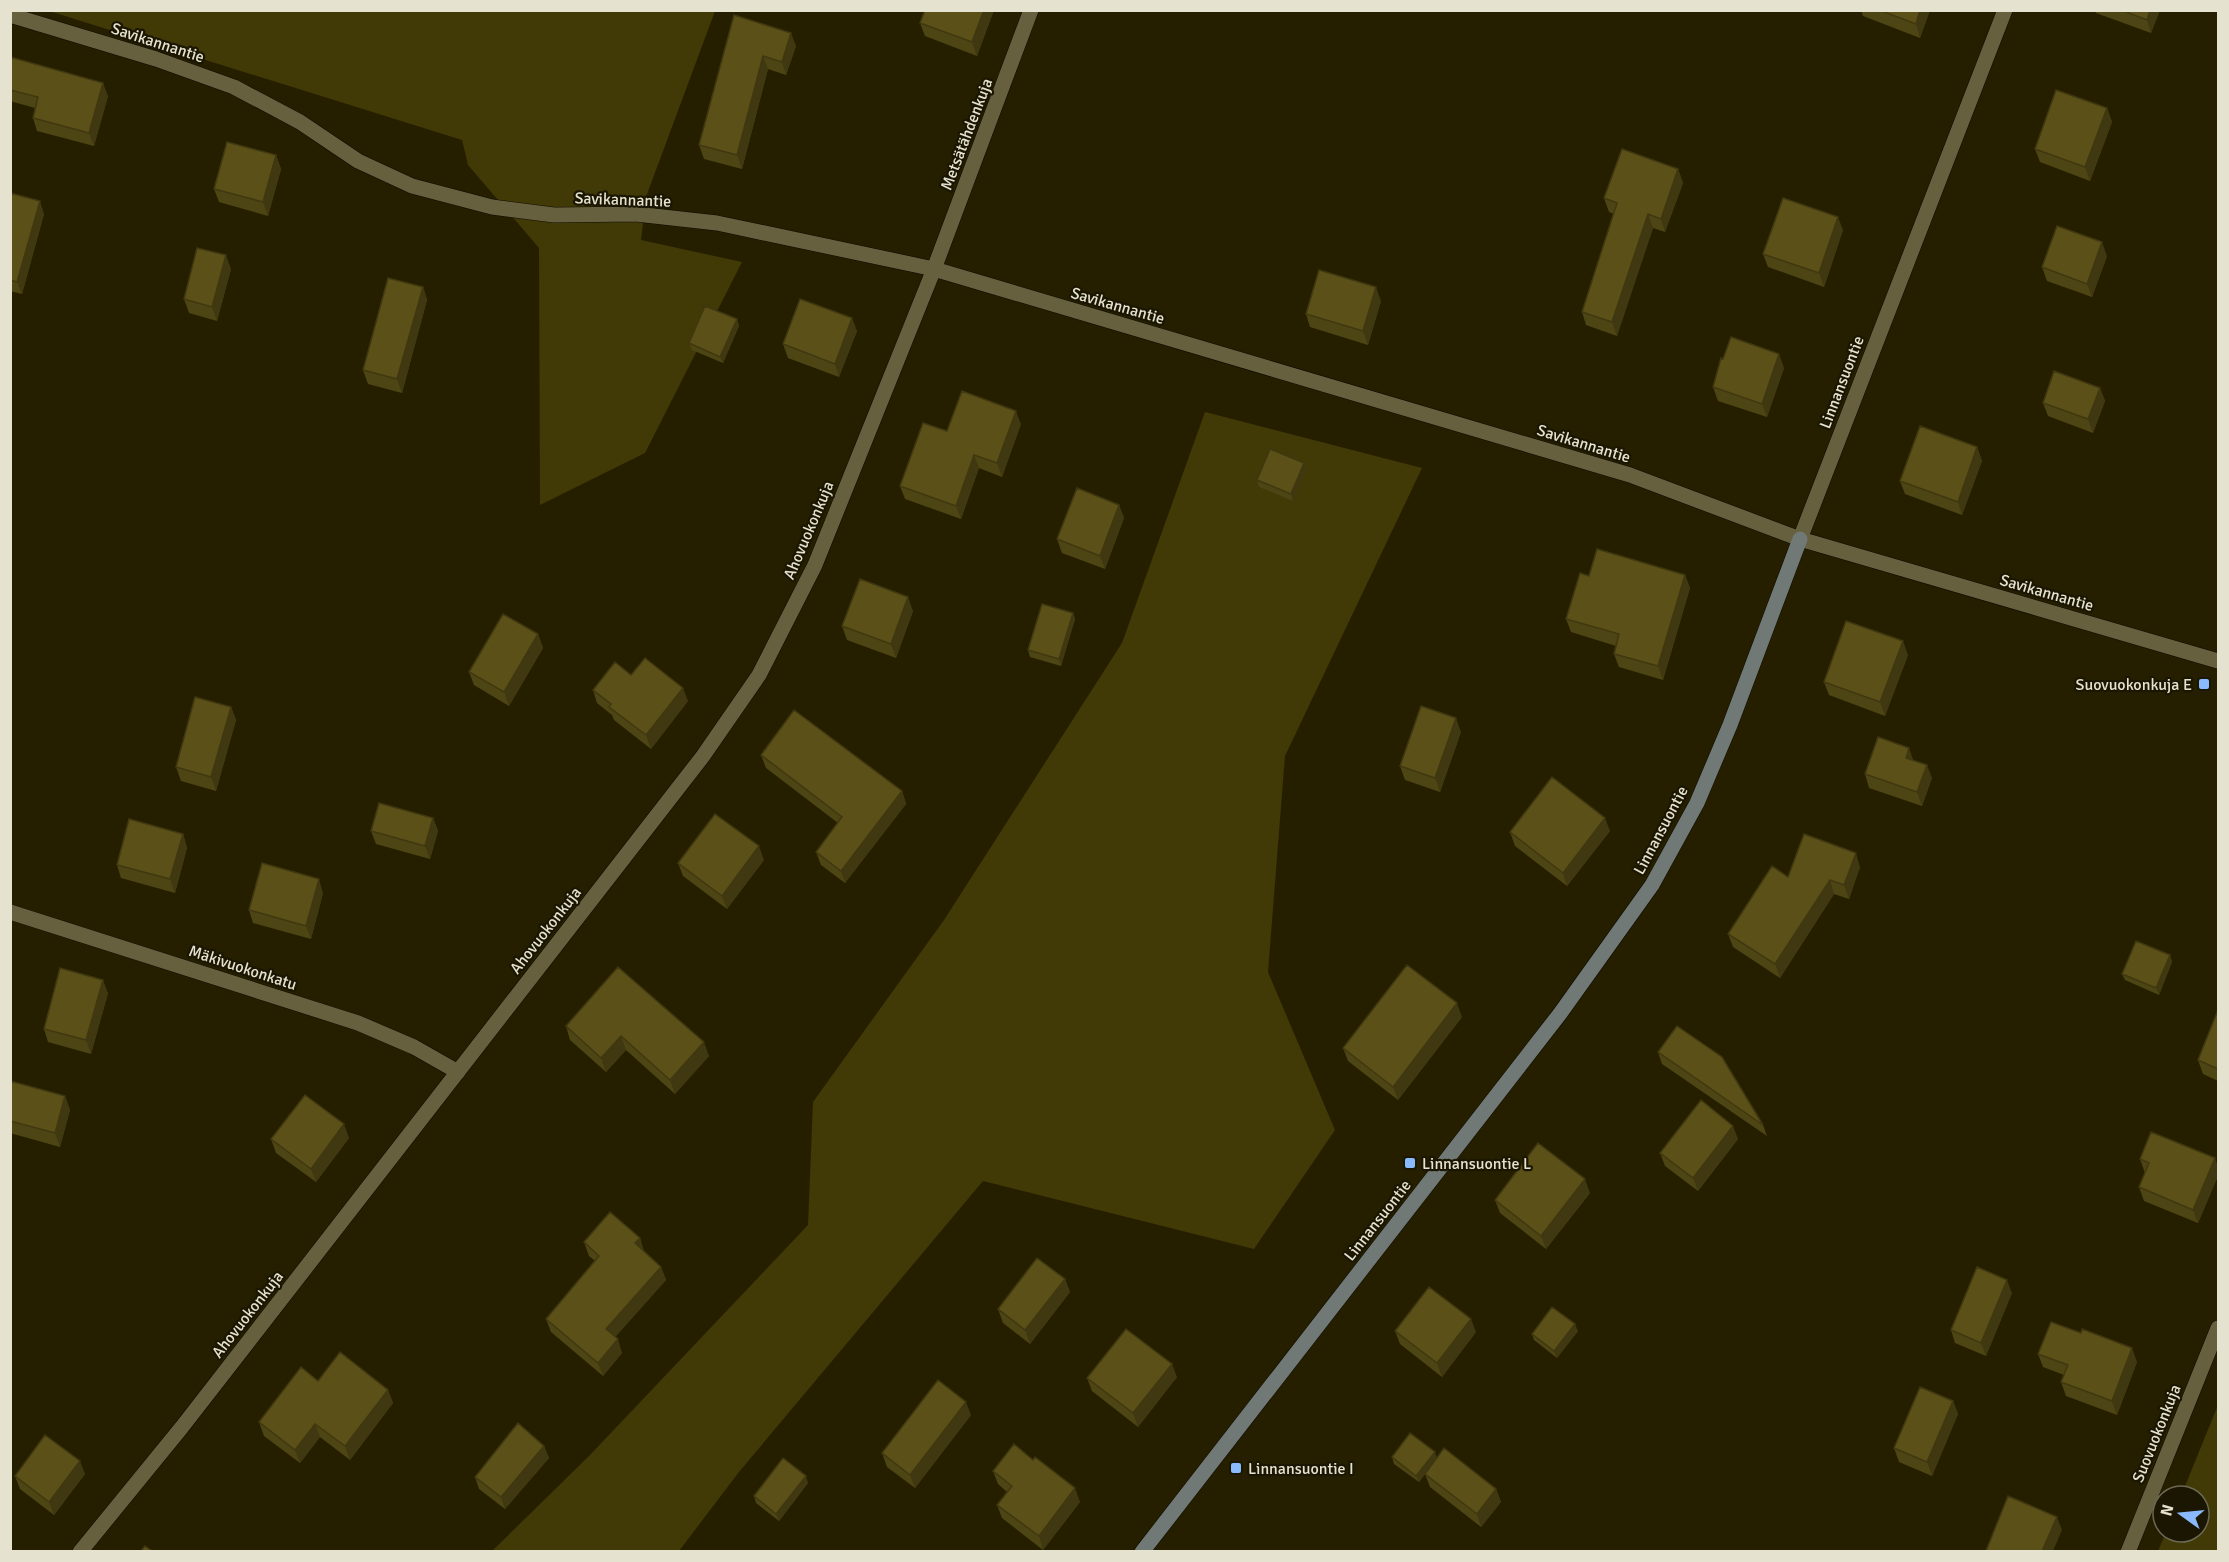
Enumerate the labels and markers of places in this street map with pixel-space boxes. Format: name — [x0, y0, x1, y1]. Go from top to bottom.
place label: Suovuokonkuja E — [2076, 675, 2192, 695]
marker: Suovuokonkuja E — [2197, 677, 2211, 691]
place label: Linnansuontie L — [1422, 1154, 1531, 1174]
marker: Linnansuontie L — [1403, 1156, 1417, 1170]
place label: Linnansuontie I — [1248, 1459, 1354, 1479]
marker: Linnansuontie I — [1229, 1461, 1243, 1475]

